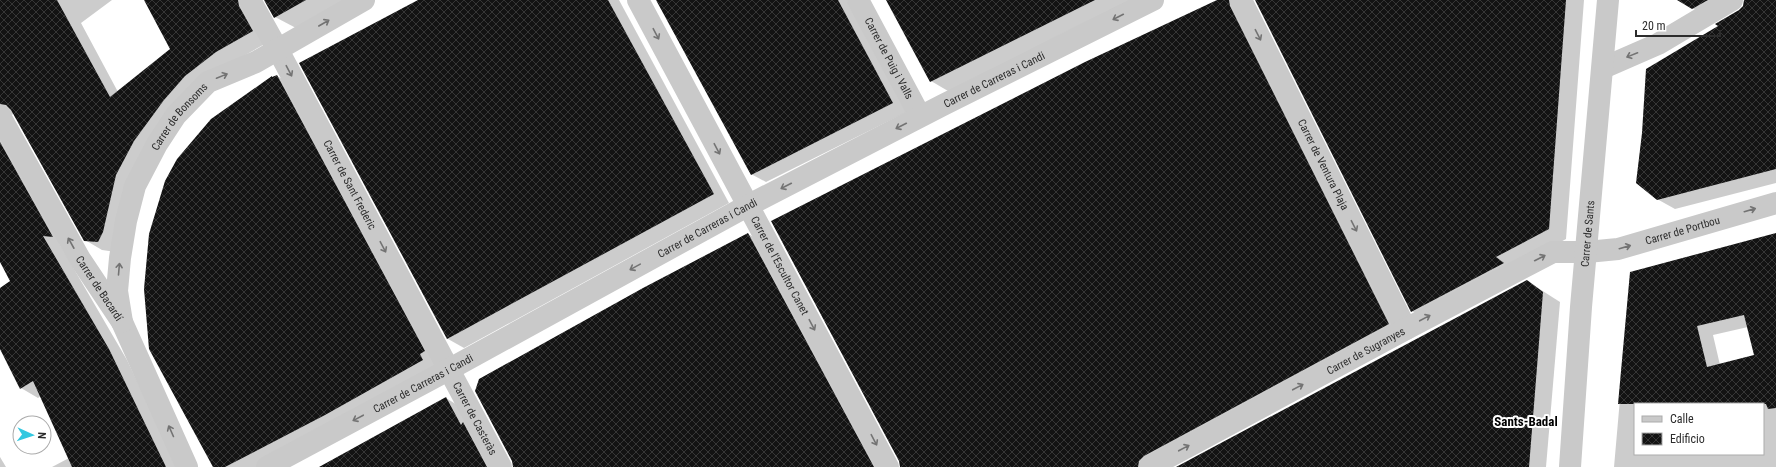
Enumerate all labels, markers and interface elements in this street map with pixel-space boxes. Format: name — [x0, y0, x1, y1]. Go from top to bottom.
scale bar — [1636, 12, 1720, 38]
one-way arrow — [1112, 14, 1124, 22]
street label: Carrer de Puig i Valls — [862, 15, 916, 101]
one-way arrow — [318, 18, 330, 26]
text: 20 m — [1642, 19, 1666, 33]
one-way arrow — [653, 28, 660, 40]
one-way arrow — [1255, 29, 1262, 41]
street label: Carrer de Carreras i Candi — [941, 49, 1047, 110]
one-way arrow — [1627, 52, 1639, 59]
one-way arrow — [286, 64, 293, 76]
one-way arrow — [216, 72, 228, 80]
street label: Carrer de Bonsoms — [148, 80, 210, 152]
street label: Carrer de Ventura Plaja — [1295, 117, 1352, 212]
one-way arrow — [896, 123, 908, 130]
street label: Carrer de Sant Frederic — [321, 138, 379, 232]
one-way arrow — [714, 143, 722, 155]
one-way arrow — [780, 182, 792, 190]
street label: Carrer de Carreras i Candi — [655, 195, 759, 260]
street label: Carrer de Sants — [1578, 200, 1597, 268]
one-way arrow — [1743, 206, 1756, 213]
street label: Carrer de Portbou — [1644, 213, 1721, 247]
street label: Carrer de l'Escultor Canet — [748, 214, 812, 317]
one-way arrow — [1351, 220, 1358, 232]
one-way arrow — [66, 237, 74, 249]
one-way arrow — [380, 241, 387, 253]
one-way arrow — [1618, 243, 1631, 250]
street label: Carrer de Bacardí — [73, 253, 126, 324]
one-way arrow — [1534, 254, 1546, 262]
one-way arrow — [115, 263, 123, 276]
one-way arrow — [629, 264, 641, 272]
one-way arrow — [1419, 314, 1431, 322]
one-way arrow — [809, 319, 816, 331]
street label: Carrer de Sugranyes — [1324, 324, 1407, 377]
street label: Carrer de Carreras i Candi — [371, 351, 475, 415]
street label: Carrer de Casteràs — [450, 380, 500, 457]
one-way arrow — [1292, 382, 1304, 390]
legend — [1634, 403, 1764, 455]
text: Calle — [1670, 412, 1694, 426]
district label: Sants-Badal — [1494, 414, 1558, 429]
north arrow — [12, 415, 52, 455]
one-way arrow — [352, 415, 364, 422]
one-way arrow — [167, 426, 174, 438]
text: N — [35, 432, 48, 439]
text: Edificio — [1670, 432, 1705, 446]
one-way arrow — [870, 434, 878, 446]
one-way arrow — [1178, 444, 1190, 452]

